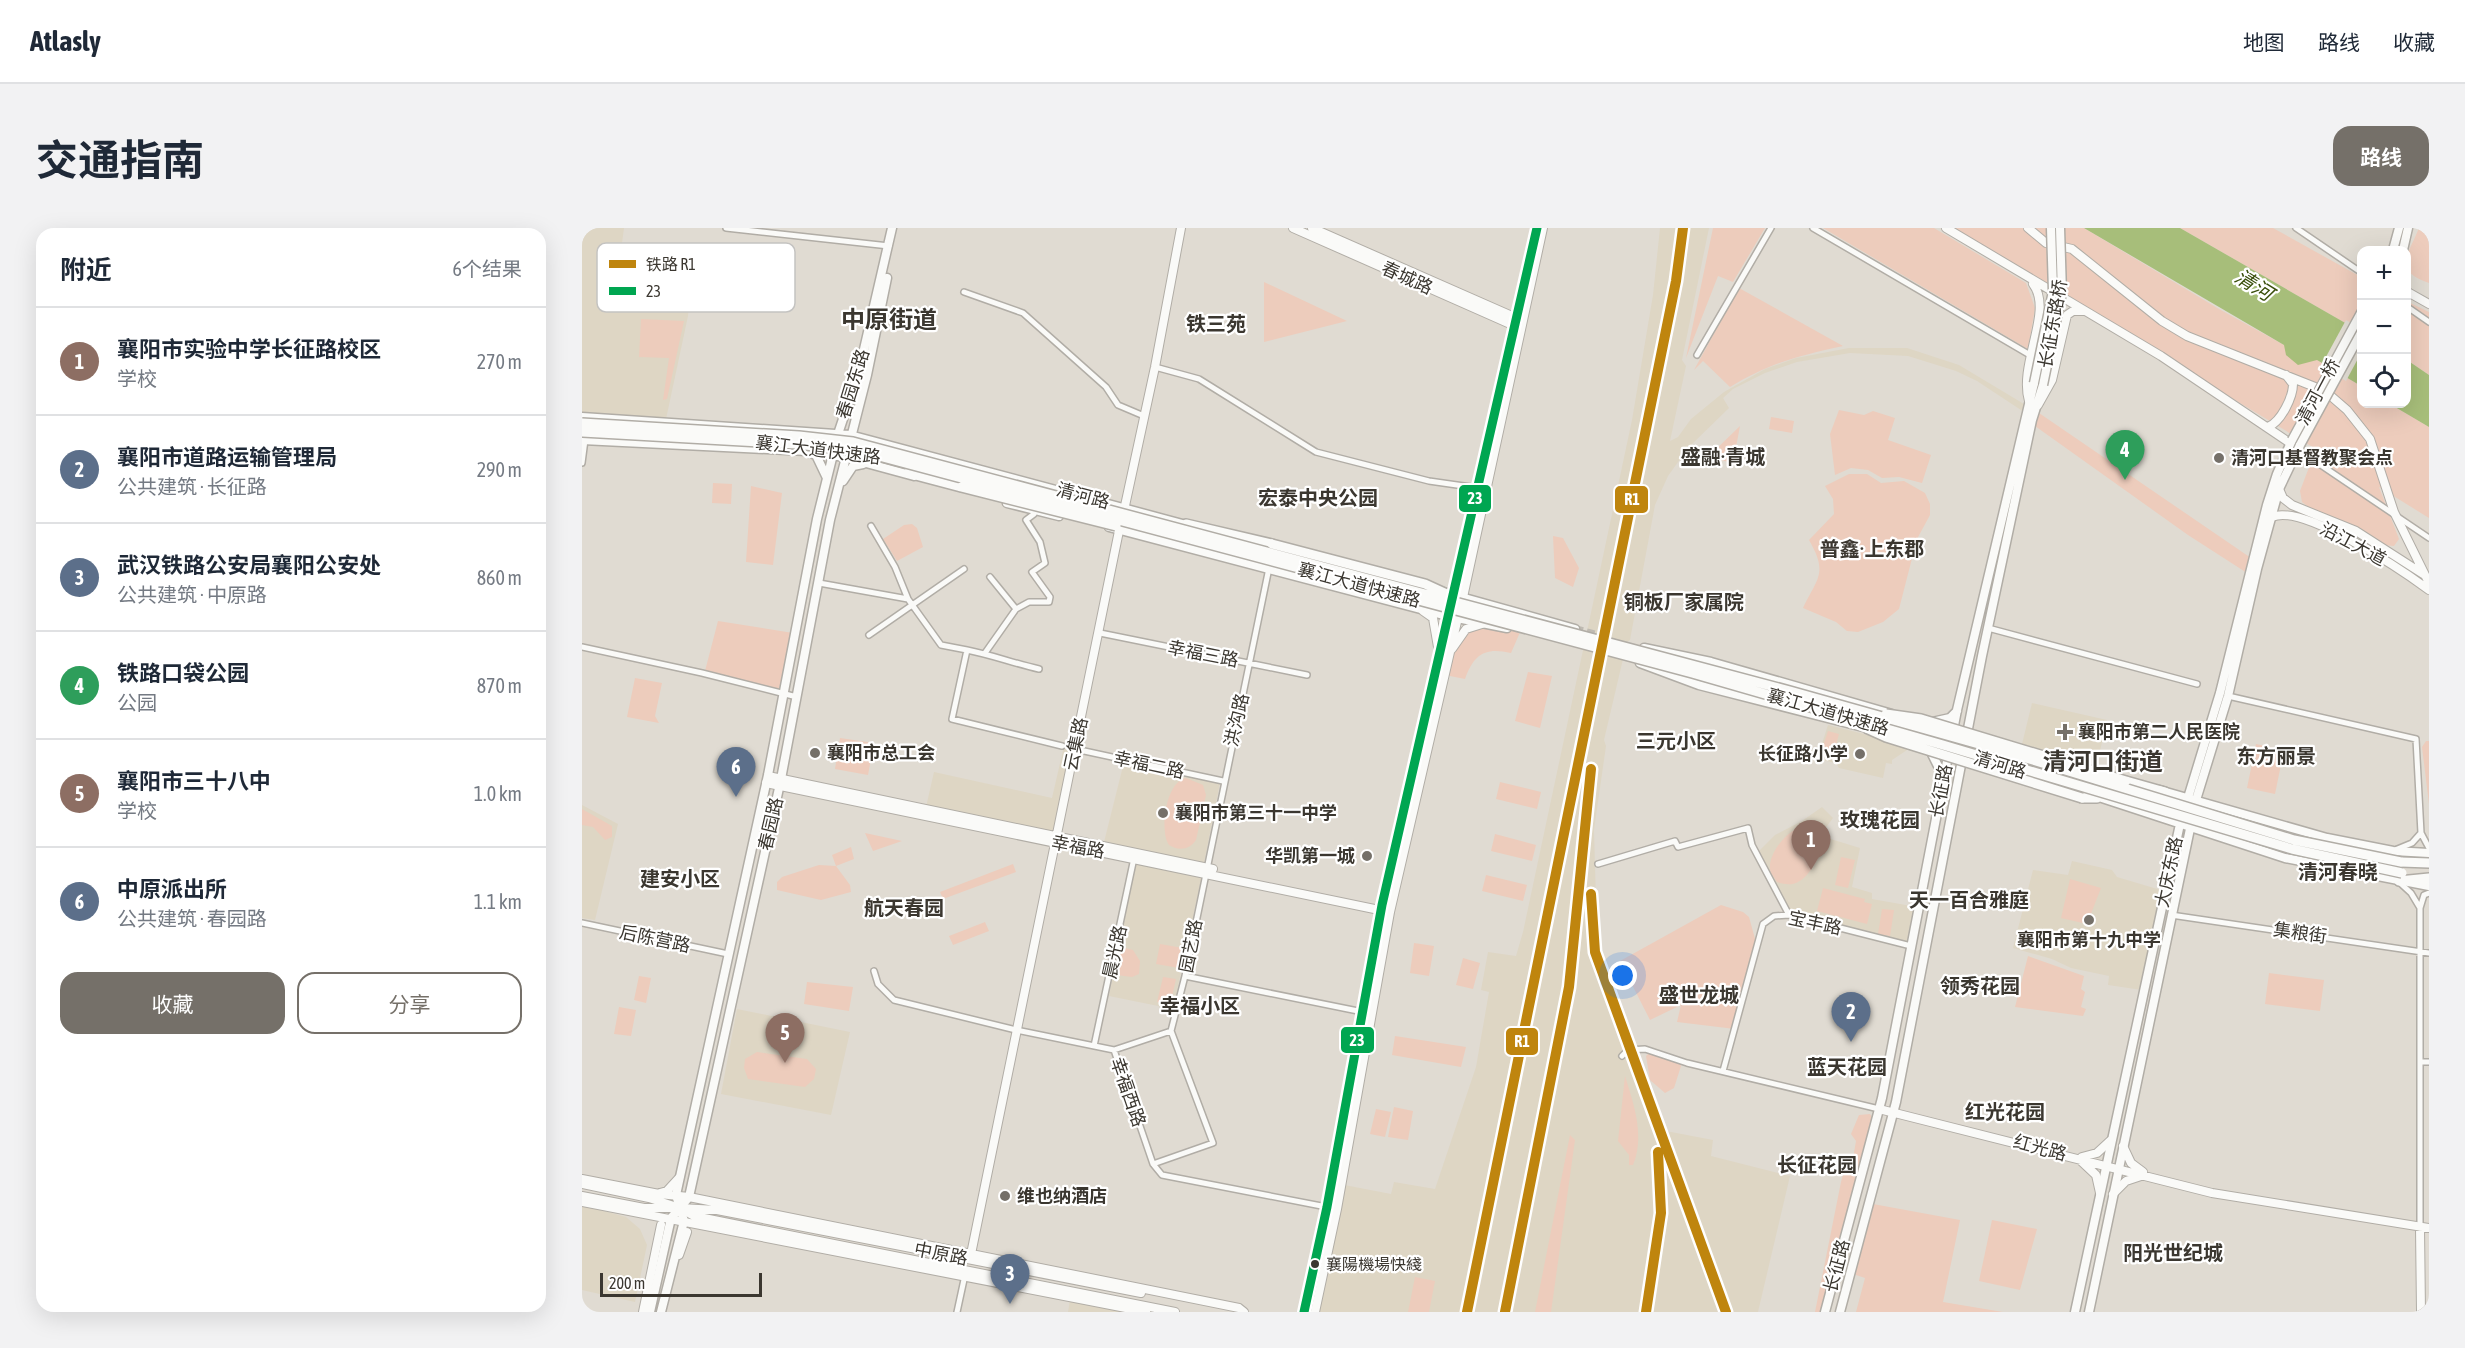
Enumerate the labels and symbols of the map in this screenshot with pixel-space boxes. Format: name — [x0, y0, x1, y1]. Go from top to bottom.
legend — [597, 243, 795, 312]
text: 铁路 R1 — [646, 255, 696, 273]
street label: 春城路 — [1378, 257, 1436, 298]
water label: 清河 — [2231, 264, 2281, 307]
street label: 长征东路桥 — [2034, 278, 2071, 370]
text: 23 — [646, 282, 661, 300]
district label: 中原街道 — [841, 306, 937, 333]
district label: 铁三苑 — [1186, 312, 1246, 335]
street label: 春园东路 — [832, 346, 873, 421]
street label: 清河一桥 — [2291, 355, 2344, 428]
pin: 4 — [2106, 430, 2144, 480]
street label: 襄江大道快速路 — [754, 431, 882, 468]
district label: 盛融·青城 — [1681, 445, 1765, 468]
place label: 清河口基督教聚会点 — [2231, 447, 2393, 468]
marker: 清河口基督教聚会点 — [2212, 451, 2226, 465]
street label: 清河路 — [1054, 478, 1112, 513]
line badge: 23 — [1458, 484, 1492, 513]
line badge: R1 — [1614, 485, 1649, 514]
district label: 宏泰中央公园 — [1258, 486, 1378, 509]
text: 23 — [1467, 489, 1483, 507]
text: R1 — [1624, 490, 1640, 508]
street label: 沿江大道 — [2317, 517, 2390, 570]
district label: 普鑫·上东郡 — [1820, 537, 1924, 560]
street label: 襄江大道快速路 — [1296, 558, 1423, 611]
district label: 铜板厂家属院 — [1624, 590, 1744, 613]
street label: 幸福三路 — [1166, 636, 1240, 671]
street label: 襄江大道快速路 — [1765, 684, 1892, 739]
street label: 洪沟路 — [1220, 691, 1253, 749]
street label: 云集路 — [1060, 715, 1091, 772]
place label: 襄阳市第二人民医院 — [2078, 721, 2240, 742]
marker: 襄阳市第二人民医院 — [2056, 723, 2074, 741]
district label: 三元小区 — [1636, 729, 1716, 752]
place label: 襄阳市总工会 — [827, 742, 935, 763]
place label: 长征路小学 — [1758, 743, 1848, 764]
district label: 东方丽景 — [2236, 744, 2316, 767]
marker: 襄阳市总工会 — [808, 746, 822, 760]
street label: 幸福二路 — [1112, 747, 1187, 782]
marker: 长征路小学 — [1853, 747, 1867, 761]
street label: 清河路 — [1971, 747, 2029, 782]
pin: 6 — [716, 748, 756, 797]
district label: 清河口街道 — [2043, 748, 2163, 775]
street label: 长征路 — [1925, 762, 1956, 819]
street label: 春园路 — [754, 795, 787, 853]
place label: 襄阳市第三十一中学 — [1175, 802, 1337, 823]
marker: 襄阳市第三十一中学 — [1156, 806, 1170, 820]
district label: 玫瑰花园 — [1840, 808, 1920, 831]
pin: 1 — [1792, 820, 1830, 870]
street label: 幸福路 — [1050, 831, 1107, 862]
street label: 大庆东路 — [2151, 834, 2186, 909]
place label: 华凯第一城 — [1265, 845, 1355, 866]
marker: 华凯第一城 — [1360, 849, 1374, 863]
district label: 清河春晓 — [2298, 860, 2378, 883]
district label: 建安小区 — [640, 867, 720, 890]
district label: 天一百合雅庭 — [1909, 888, 2029, 911]
district label: 航天春园 — [864, 896, 944, 919]
street label: 宝丰路 — [1787, 907, 1844, 938]
marker: 襄阳市第十九中学 — [2082, 913, 2096, 927]
street label: 园艺路 — [1175, 917, 1206, 974]
street label: 集粮街 — [2272, 918, 2328, 947]
street label: 后陈营路 — [618, 921, 693, 956]
street label: 晨光路 — [1099, 923, 1130, 980]
place label: 襄阳市第十九中学 — [2017, 929, 2161, 950]
your location — [1608, 961, 1637, 990]
district label: 领秀花园 — [1940, 974, 2020, 997]
district label: 盛世龙城 — [1659, 983, 1739, 1006]
pin: 2 — [1832, 992, 1870, 1042]
district label: 幸福小区 — [1160, 994, 1240, 1017]
pin: 5 — [766, 1014, 804, 1063]
line badge: 23 — [1340, 1026, 1375, 1054]
line badge: R1 — [1505, 1027, 1539, 1056]
text: 23 — [1349, 1031, 1365, 1049]
text: R1 — [1514, 1032, 1530, 1050]
street label: 幸福西路 — [1107, 1054, 1150, 1129]
district label: 蓝天花园 — [1807, 1055, 1887, 1078]
district label: 红光花园 — [1965, 1100, 2045, 1123]
street label: 红光路 — [2011, 1130, 2069, 1165]
district label: 长征花园 — [1777, 1153, 1857, 1176]
place label: 维也纳酒店 — [1017, 1185, 1107, 1206]
marker: 维也纳酒店 — [998, 1189, 1012, 1203]
street label: 长征路 — [1819, 1237, 1854, 1295]
street label: 中原路 — [913, 1238, 970, 1269]
district label: 阳光世纪城 — [2123, 1241, 2223, 1264]
pin: 3 — [990, 1254, 1030, 1304]
place label: 襄陽機場快綫 — [1326, 1255, 1422, 1273]
marker: 襄陽機場快綫 — [1309, 1258, 1321, 1270]
scale bar — [600, 1270, 762, 1298]

